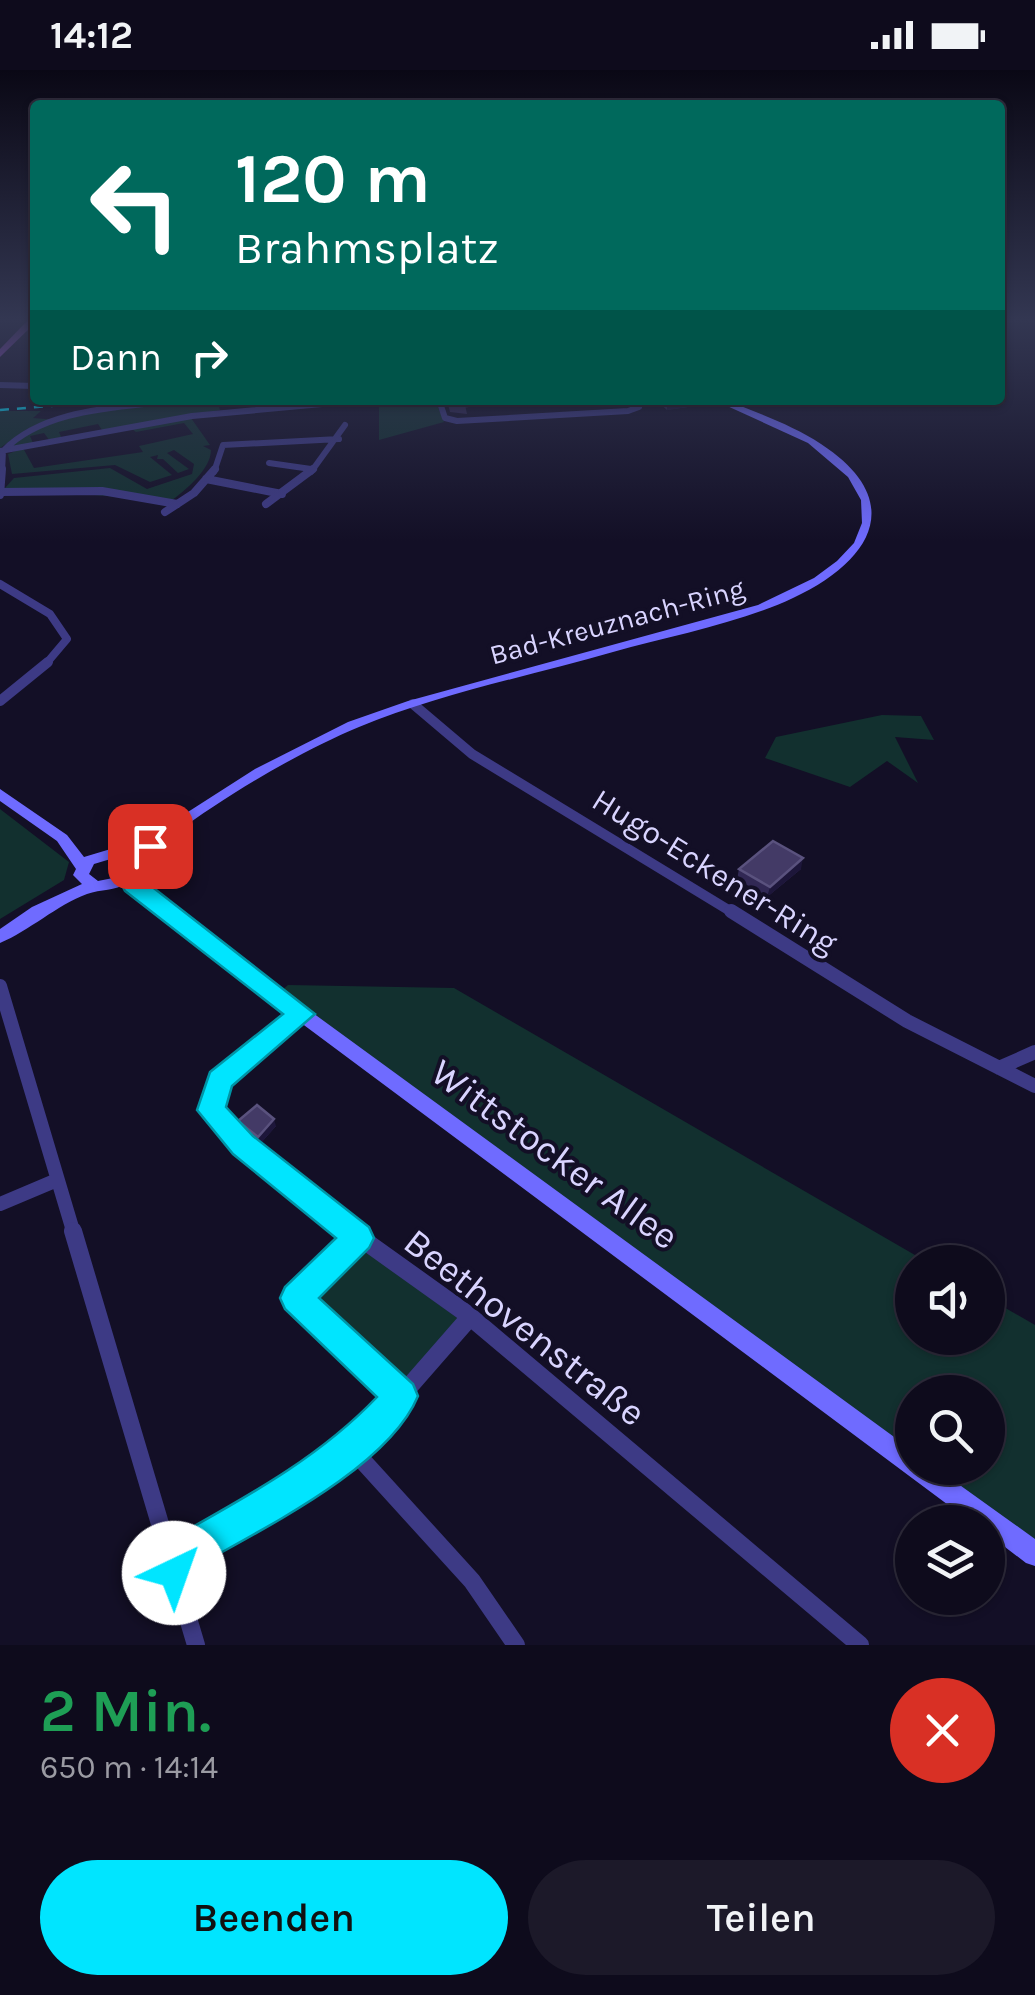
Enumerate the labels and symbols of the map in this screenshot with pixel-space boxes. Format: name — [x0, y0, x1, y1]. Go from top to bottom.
street label: Bad-Kreuznach-Ring — [486, 572, 748, 671]
street label: Hugo-Eckener-Ring — [586, 781, 844, 962]
pin — [108, 804, 193, 889]
street label: Wittstocker Allee — [422, 1050, 687, 1259]
street label: Beethovenstraße — [395, 1219, 654, 1436]
position arrow — [122, 1521, 226, 1625]

